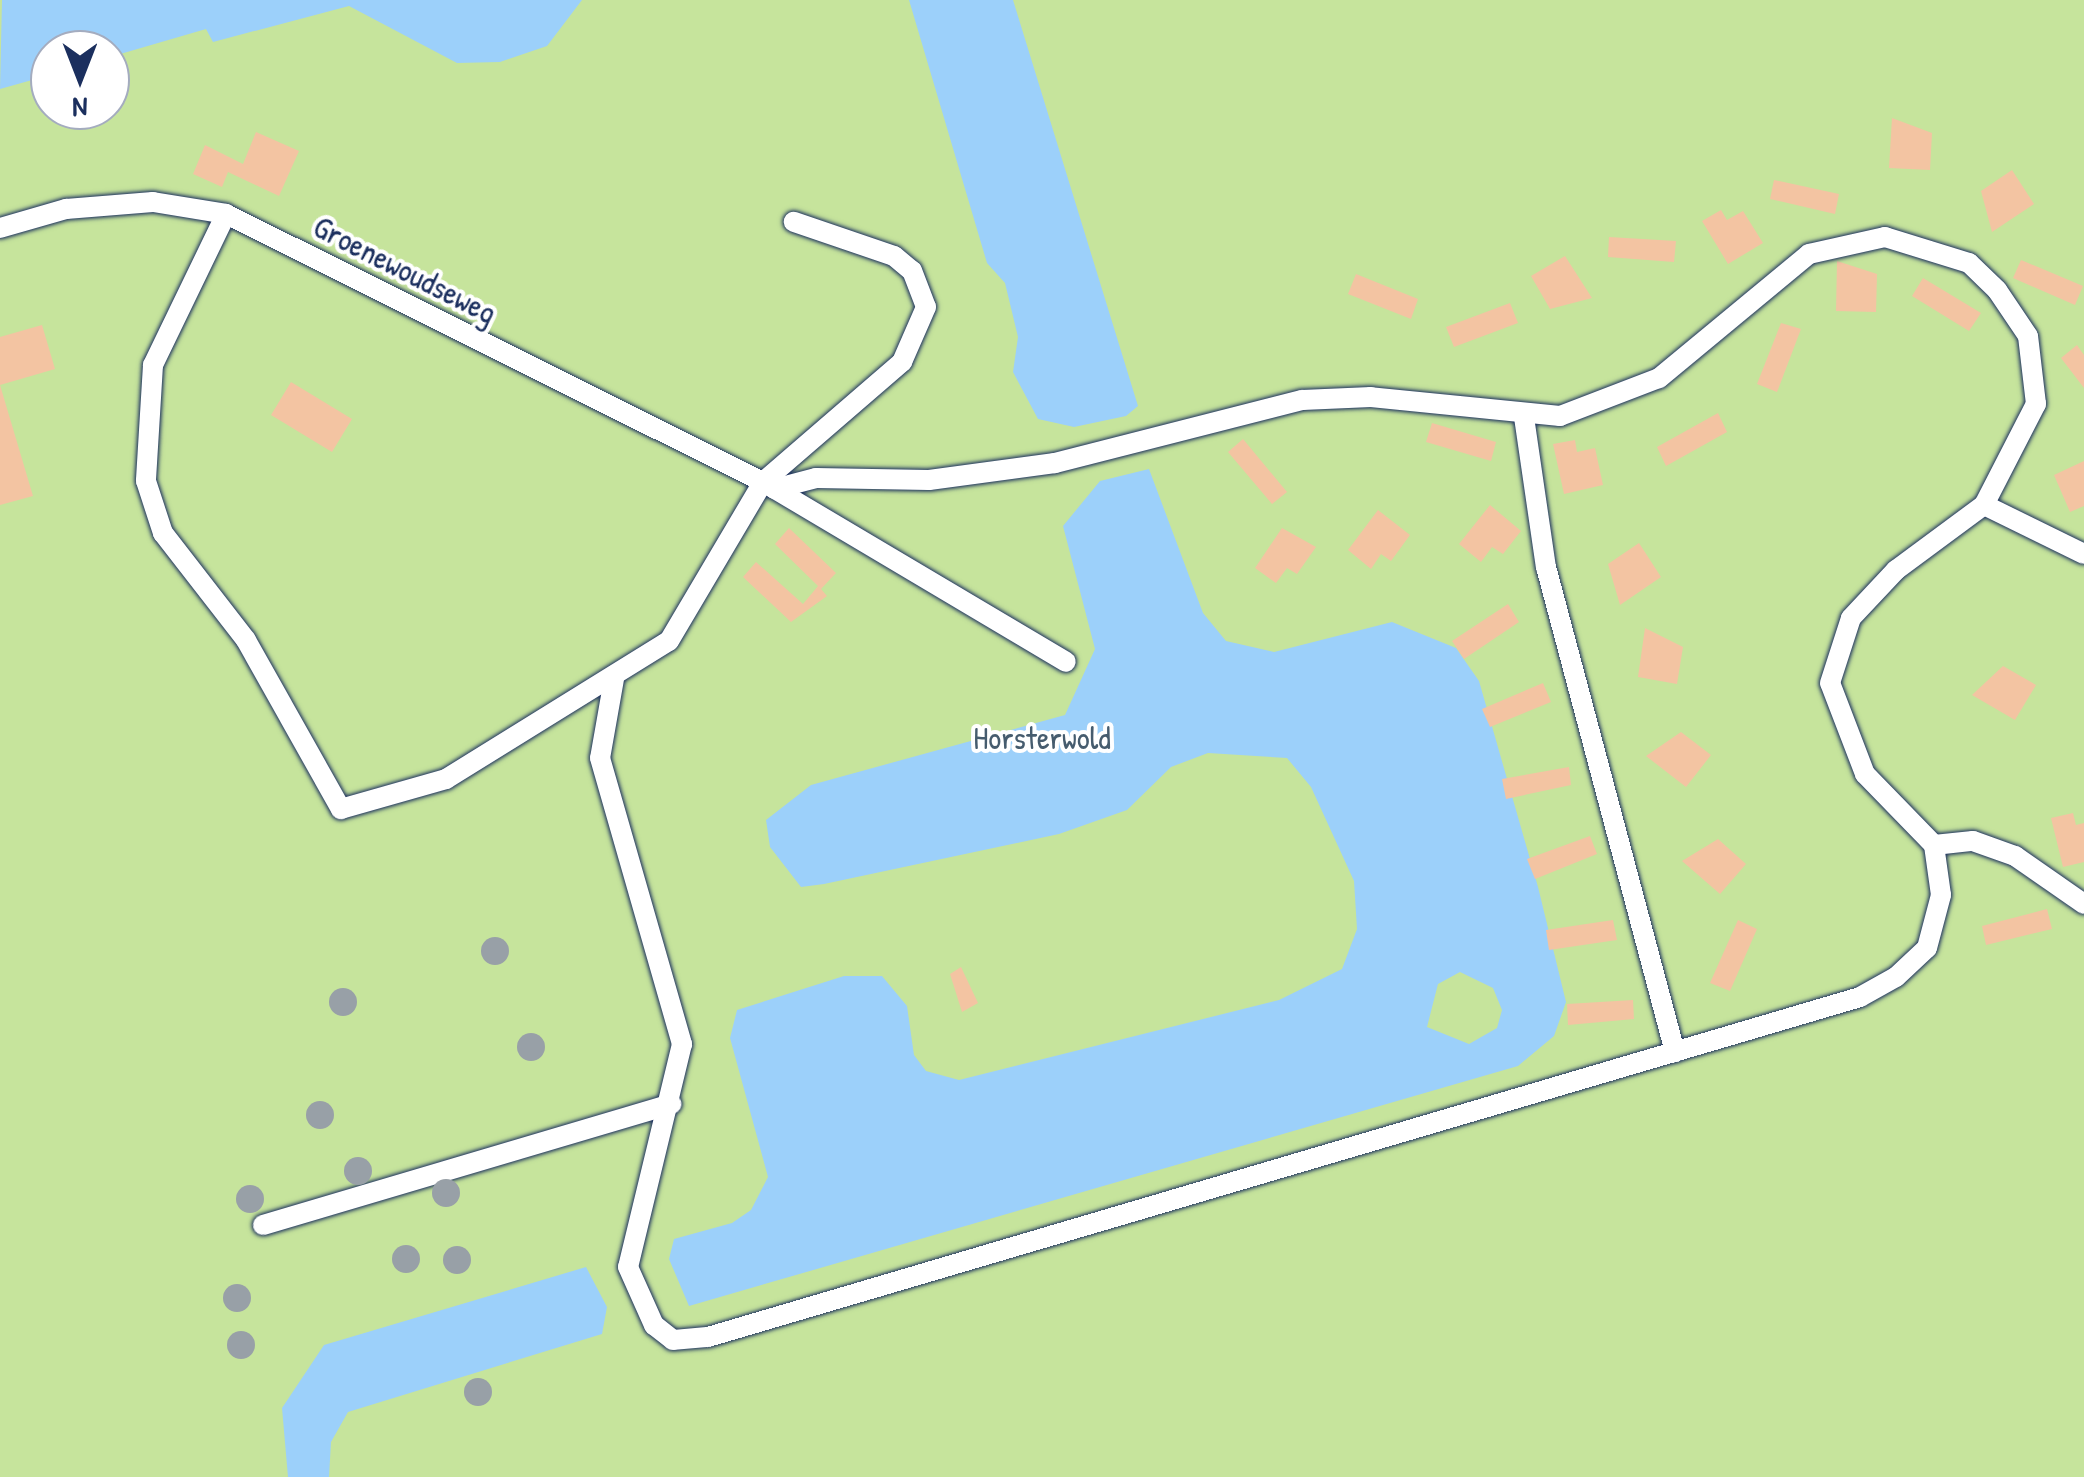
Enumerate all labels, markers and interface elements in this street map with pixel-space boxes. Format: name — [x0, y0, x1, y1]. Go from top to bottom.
north arrow — [30, 30, 130, 130]
text: N — [73, 89, 87, 127]
street label: Groenewoudseweg — [307, 207, 503, 333]
park label: Horsterwold — [973, 719, 1111, 757]

